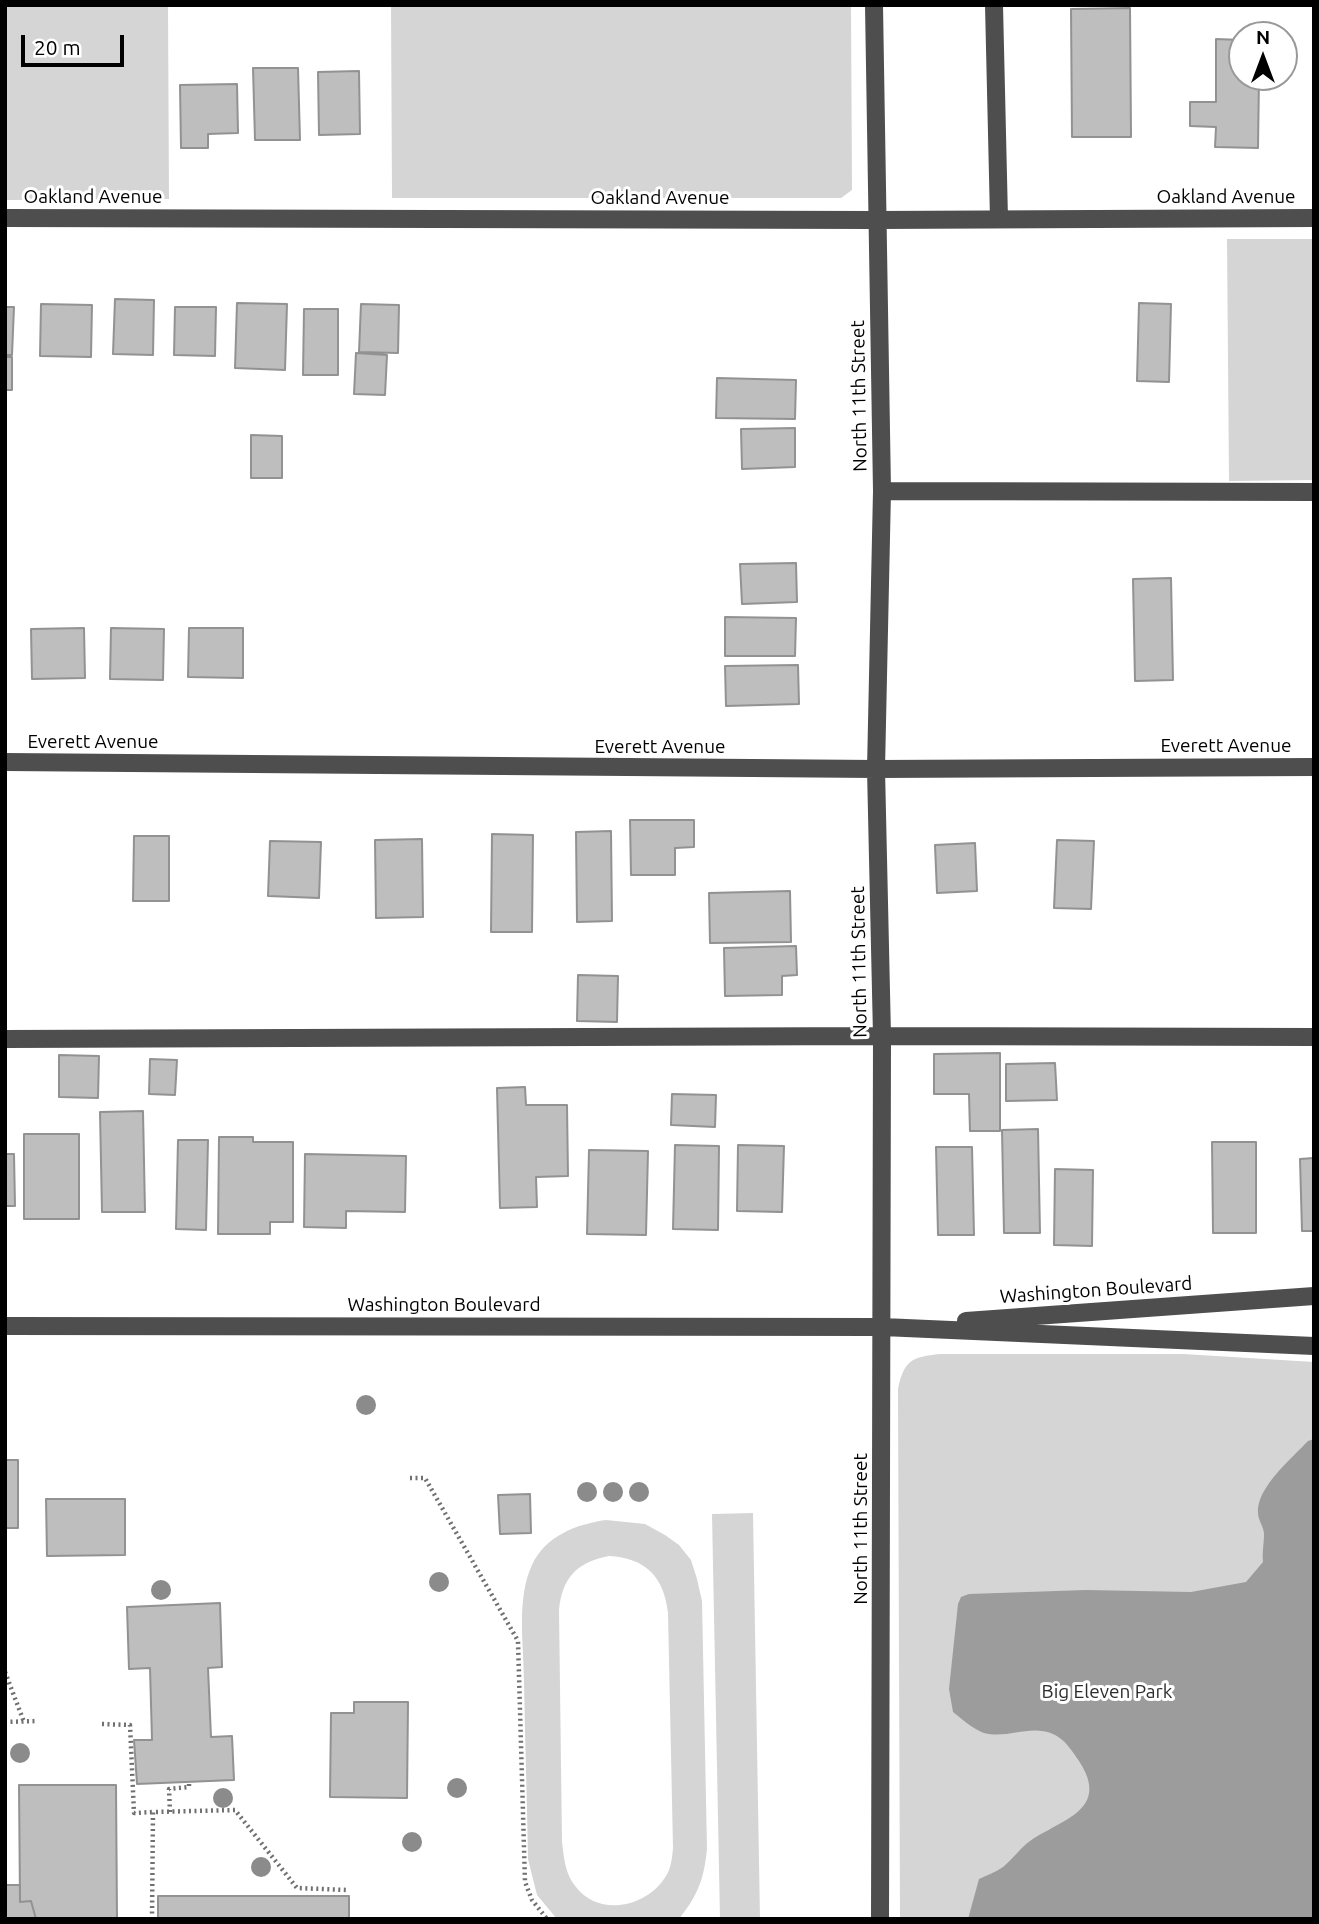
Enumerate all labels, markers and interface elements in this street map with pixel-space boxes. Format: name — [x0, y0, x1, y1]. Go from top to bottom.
scale bar — [24, 21, 128, 65]
north arrow — [1228, 21, 1298, 91]
text: N — [1256, 26, 1270, 48]
text: 20 m — [34, 35, 81, 59]
street label: Oakland Avenue — [23, 186, 163, 208]
street label: Oakland Avenue — [1156, 186, 1296, 208]
street label: Oakland Avenue — [590, 187, 730, 209]
street label: North 11th Street — [846, 320, 872, 472]
street label: Everett Avenue — [27, 731, 159, 753]
street label: Everett Avenue — [1160, 735, 1292, 757]
street label: Everett Avenue — [594, 736, 726, 758]
street label: North 11th Street — [846, 886, 872, 1038]
street label: Washington Boulevard — [999, 1272, 1193, 1308]
street label: Washington Boulevard — [347, 1294, 541, 1316]
street label: North 11th Street — [850, 1453, 872, 1605]
park label: Big Eleven Park — [1042, 1681, 1172, 1703]

